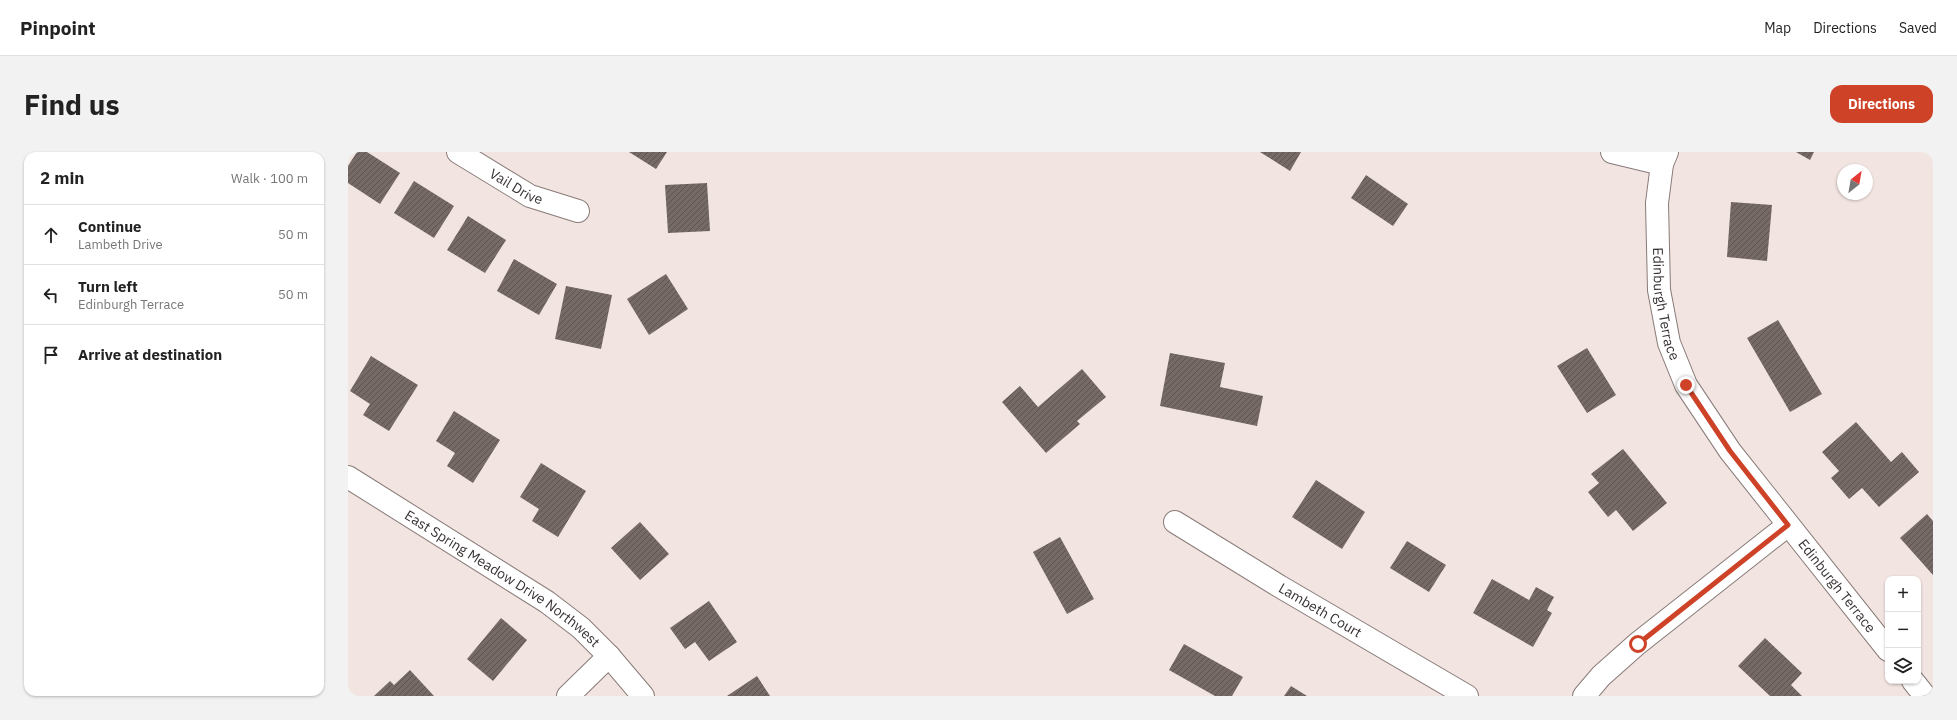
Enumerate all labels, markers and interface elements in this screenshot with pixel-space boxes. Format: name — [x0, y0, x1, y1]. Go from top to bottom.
text: Pinpoint — [20, 16, 96, 40]
text: Map — [1764, 19, 1791, 37]
text: Directions — [1813, 19, 1877, 37]
text: Saved — [1899, 19, 1937, 37]
button: Directions — [1830, 85, 1933, 123]
text: Find us — [24, 86, 120, 123]
street label: Vail Drive — [486, 164, 545, 209]
north arrow — [1837, 164, 1873, 200]
text: 2 min — [40, 167, 84, 189]
text: Walk · 100 m — [231, 170, 308, 187]
text: Continue — [78, 217, 142, 236]
icon: ahead — [40, 224, 62, 246]
text: 50 m — [278, 226, 308, 243]
text: Lambeth Drive — [78, 236, 163, 253]
street label: Edinburgh Terrace — [1649, 247, 1684, 363]
text: Turn left — [78, 277, 138, 296]
icon: left — [40, 284, 62, 306]
text: 50 m — [278, 286, 308, 303]
text: Edinburgh Terrace — [78, 296, 184, 313]
icon: arrive — [40, 344, 62, 366]
text: Arrive at destination — [78, 345, 222, 364]
route end — [1677, 376, 1695, 394]
street label: East Spring Meadow Drive Northwest — [401, 506, 604, 651]
street label: Edinburgh Terrace — [1794, 535, 1880, 636]
map controls — [1885, 576, 1921, 684]
button: + — [1885, 576, 1921, 612]
street label: Lambeth Court — [1276, 579, 1365, 642]
button: − — [1885, 612, 1921, 648]
route start — [1629, 635, 1647, 653]
button: layers — [1885, 648, 1921, 684]

